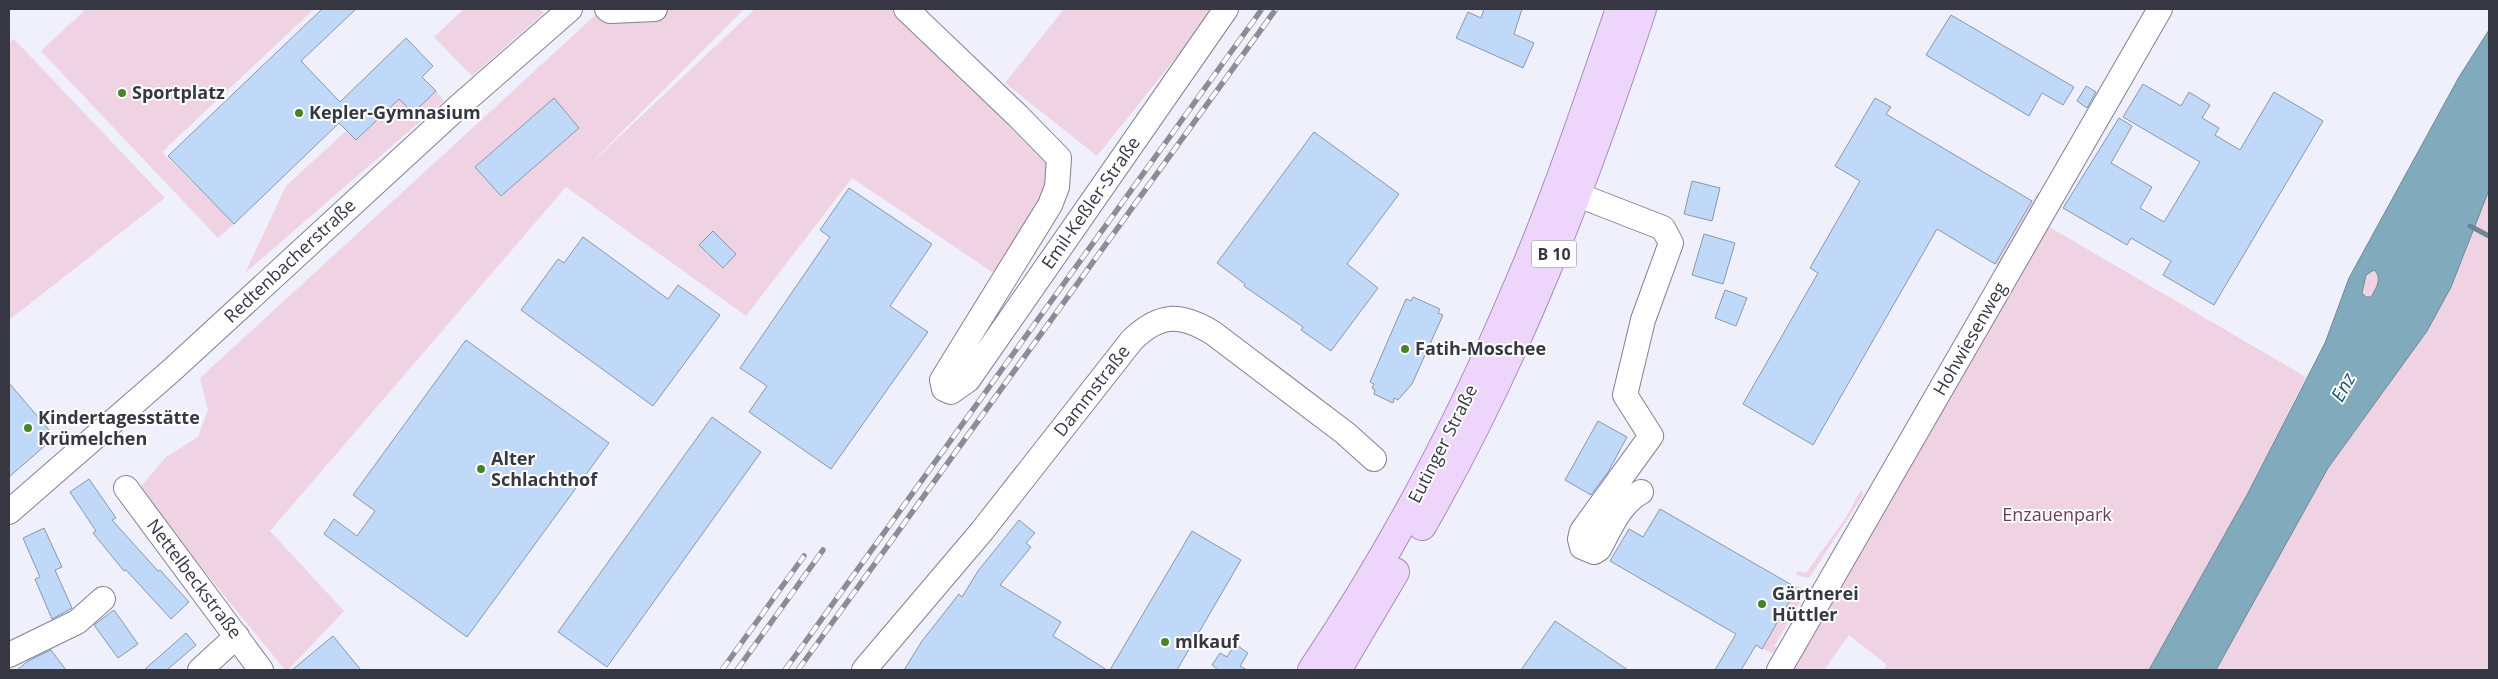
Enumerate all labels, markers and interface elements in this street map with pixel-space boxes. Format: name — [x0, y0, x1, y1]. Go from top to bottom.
place label: Sportplatz — [132, 80, 225, 104]
marker: Sportplatz — [116, 87, 128, 99]
place label: Kepler-Gymnasium — [309, 100, 481, 124]
marker: Kepler-Gymnasium — [293, 107, 305, 119]
street label: Emil-Keßler-Straße — [1035, 131, 1145, 273]
street label: Redtenbacherstraße — [218, 193, 360, 328]
road number: B 10 — [1532, 240, 1576, 268]
street label: Hohwiesenweg — [1927, 277, 2011, 400]
place label: Fatih-Moschee — [1415, 336, 1546, 360]
street label: Dammstraße — [1048, 340, 1135, 441]
marker: Fatih-Moschee — [1399, 343, 1411, 355]
water label: Enz — [2325, 367, 2362, 406]
street label: Eutinger Straße — [1402, 380, 1482, 507]
place label: Kindertagesstätte Krümelchen — [38, 405, 200, 450]
marker: Kindertagesstätte Krümelchen — [22, 422, 34, 434]
place label: Alter Schlachthof — [491, 446, 598, 491]
marker: Alter Schlachthof — [475, 463, 487, 475]
park label: Enzauenpark — [2002, 502, 2112, 526]
street label: Nettelbeckstraße — [142, 514, 248, 643]
place label: Gärtnerei Hüttler — [1772, 581, 1859, 626]
marker: Gärtnerei Hüttler — [1756, 598, 1768, 610]
place label: mlkauf — [1175, 629, 1240, 653]
marker: mlkauf — [1159, 636, 1171, 648]

